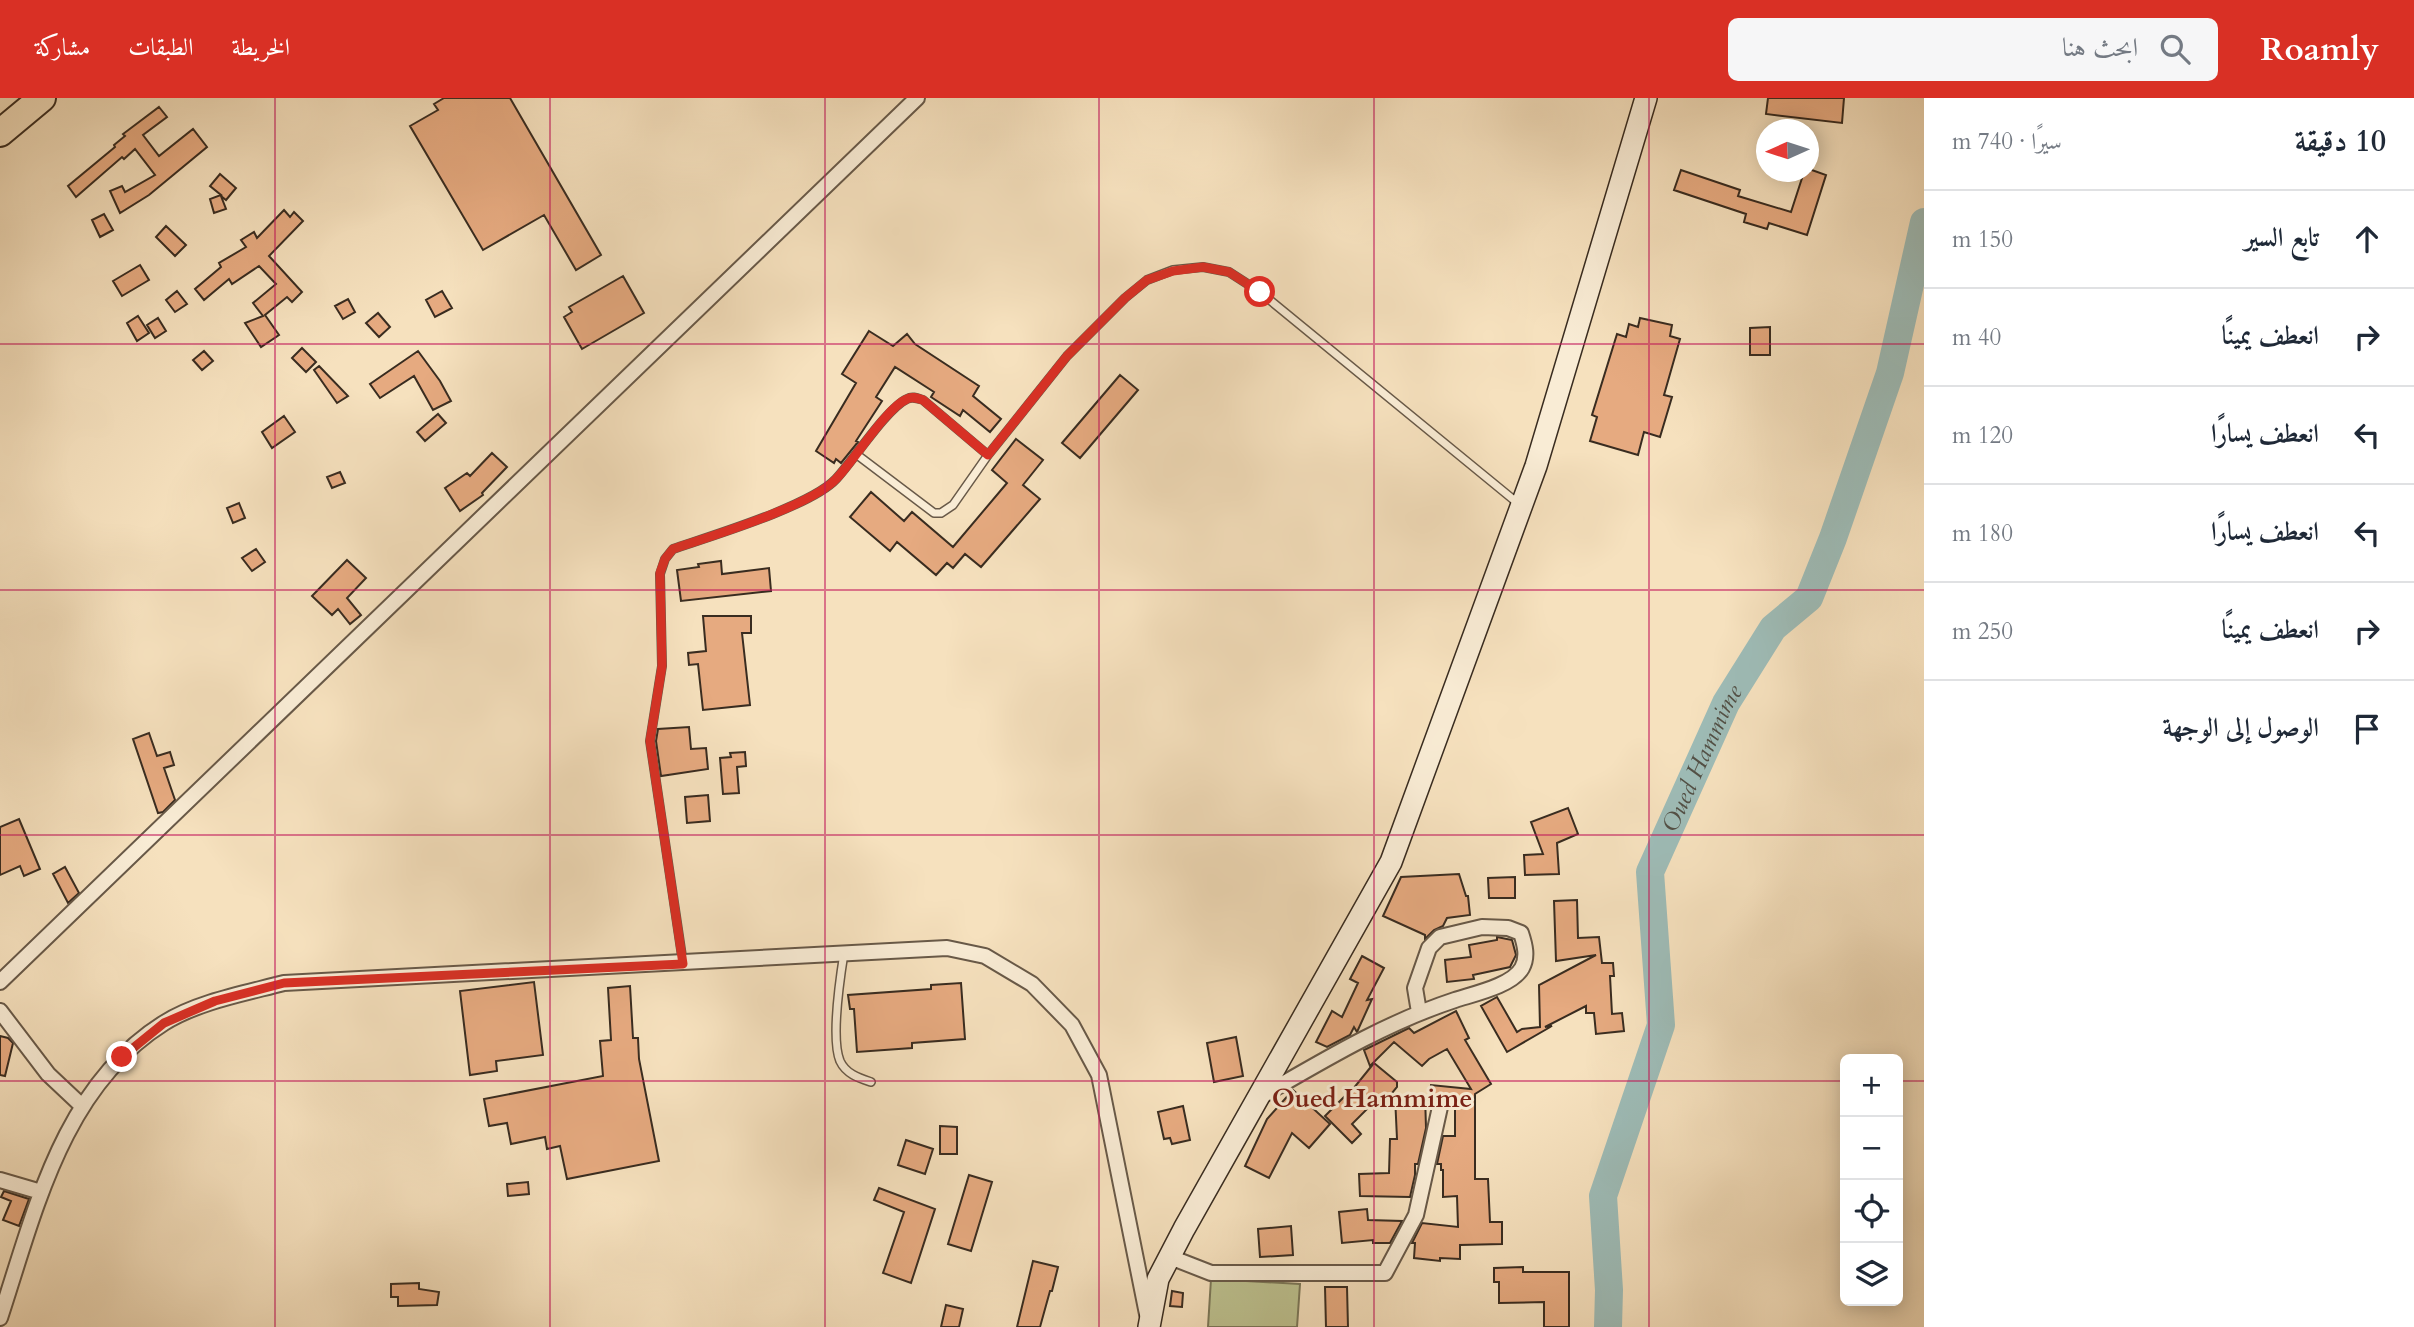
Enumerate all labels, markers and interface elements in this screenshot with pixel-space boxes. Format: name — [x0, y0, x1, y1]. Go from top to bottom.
search box — [1728, 18, 2218, 81]
text: Roamly — [2260, 27, 2379, 72]
text: ابحث هنا — [2062, 30, 2138, 65]
icon: search — [2156, 30, 2194, 68]
text: مشاركة — [35, 31, 90, 64]
text: الطبقات — [128, 31, 194, 64]
text: الخريطة — [232, 31, 290, 64]
north arrow — [1756, 119, 1819, 182]
text: 10 دقيقة — [2295, 121, 2386, 162]
text: سيرًا · 740 m — [1952, 126, 2062, 157]
text: تابع السير — [2244, 220, 2319, 255]
icon: ahead — [2348, 220, 2386, 258]
text: 150 m — [1952, 224, 2013, 255]
route start — [1244, 276, 1275, 307]
text: انعطف يمينًا — [2221, 318, 2319, 353]
icon: right — [2348, 318, 2386, 356]
text: 40 m — [1952, 322, 2001, 353]
text: انعطف يسارًا — [2211, 416, 2319, 451]
icon: left — [2348, 416, 2386, 454]
text: 120 m — [1952, 420, 2013, 451]
text: انعطف يسارًا — [2211, 514, 2319, 549]
icon: left — [2348, 514, 2386, 552]
text: 180 m — [1952, 518, 2013, 549]
text: انعطف يمينًا — [2221, 612, 2319, 647]
icon: right — [2348, 612, 2386, 650]
text: 250 m — [1952, 616, 2013, 647]
water label: Oued Hammime — [1654, 678, 1751, 838]
text: الوصول إلى الوجهة — [2163, 710, 2319, 745]
icon: arrive — [2348, 710, 2386, 748]
route end — [106, 1041, 137, 1072]
map controls — [1840, 1054, 1903, 1306]
button: + — [1840, 1054, 1903, 1117]
district label: Oued Hammime — [1272, 1081, 1472, 1116]
button: − — [1840, 1117, 1903, 1180]
button: locate — [1840, 1180, 1903, 1243]
button: layers — [1840, 1243, 1903, 1306]

